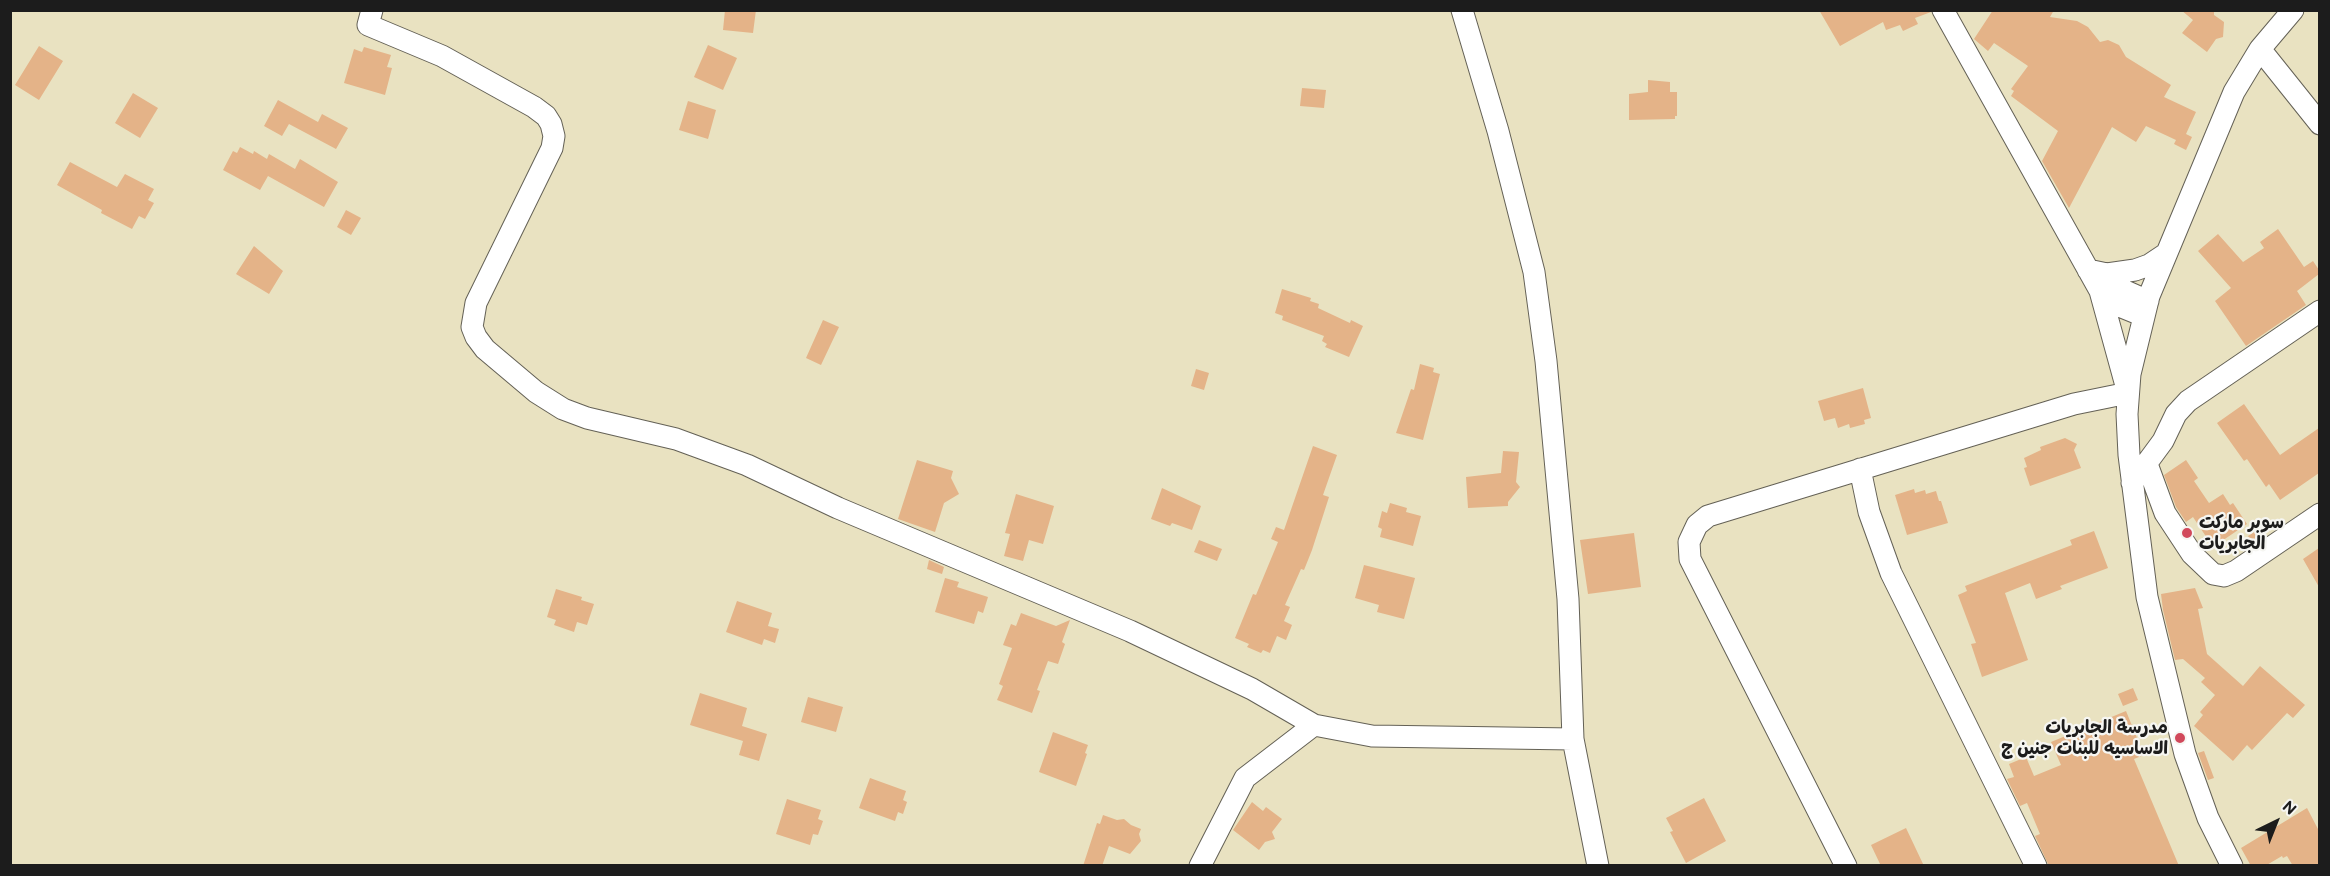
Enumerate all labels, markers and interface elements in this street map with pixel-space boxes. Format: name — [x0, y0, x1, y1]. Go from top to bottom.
place label: سوبر ماركت الجابريات — [2199, 512, 2284, 554]
marker: سوبر ماركت الجابريات — [2180, 526, 2194, 540]
place label: مدرسة الجابريات الاساسيه للبنات جنين ج — [2001, 717, 2168, 760]
marker: مدرسة الجابريات الاساسيه للبنات جنين ج — [2173, 731, 2187, 745]
north arrow — [2246, 792, 2306, 852]
text: N — [2278, 797, 2299, 820]

